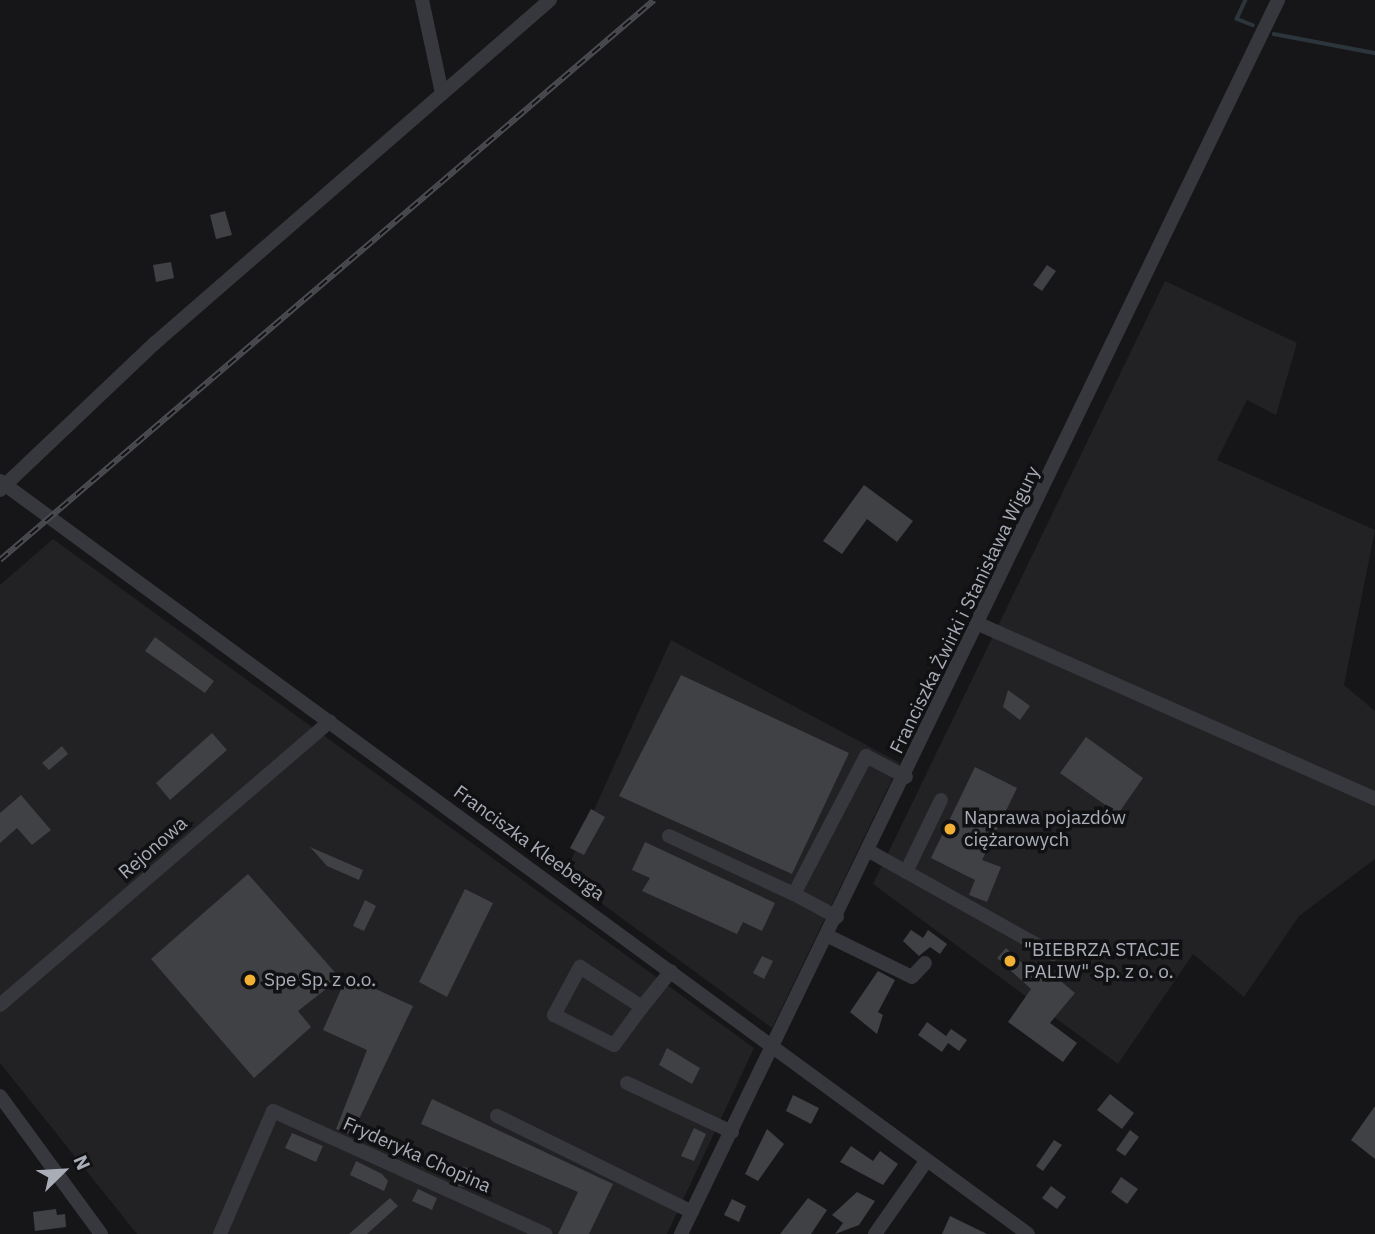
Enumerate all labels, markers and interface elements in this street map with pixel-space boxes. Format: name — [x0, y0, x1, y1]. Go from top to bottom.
street label: Franciszka Żwirki i Stanisława Wigury — [885, 463, 1045, 757]
street label: Franciszka Kleeberga — [449, 781, 609, 905]
place label: Naprawa pojazdów ciężarowych — [964, 807, 1126, 851]
street label: Rejonowa — [114, 812, 192, 884]
marker: Naprawa pojazdów ciężarowych — [942, 821, 958, 837]
place label: "BIEBRZA STACJE PALIW" Sp. z o. o. — [1024, 939, 1180, 983]
marker: "BIEBRZA STACJE PALIW" Sp. z o. o. — [1002, 953, 1018, 969]
place label: Spe Sp. z o.o. — [264, 969, 376, 991]
marker: Spe Sp. z o.o. — [242, 972, 258, 988]
street label: Fryderyka Chopina — [340, 1112, 494, 1198]
north arrow — [28, 1136, 98, 1206]
text: N — [68, 1151, 96, 1174]

